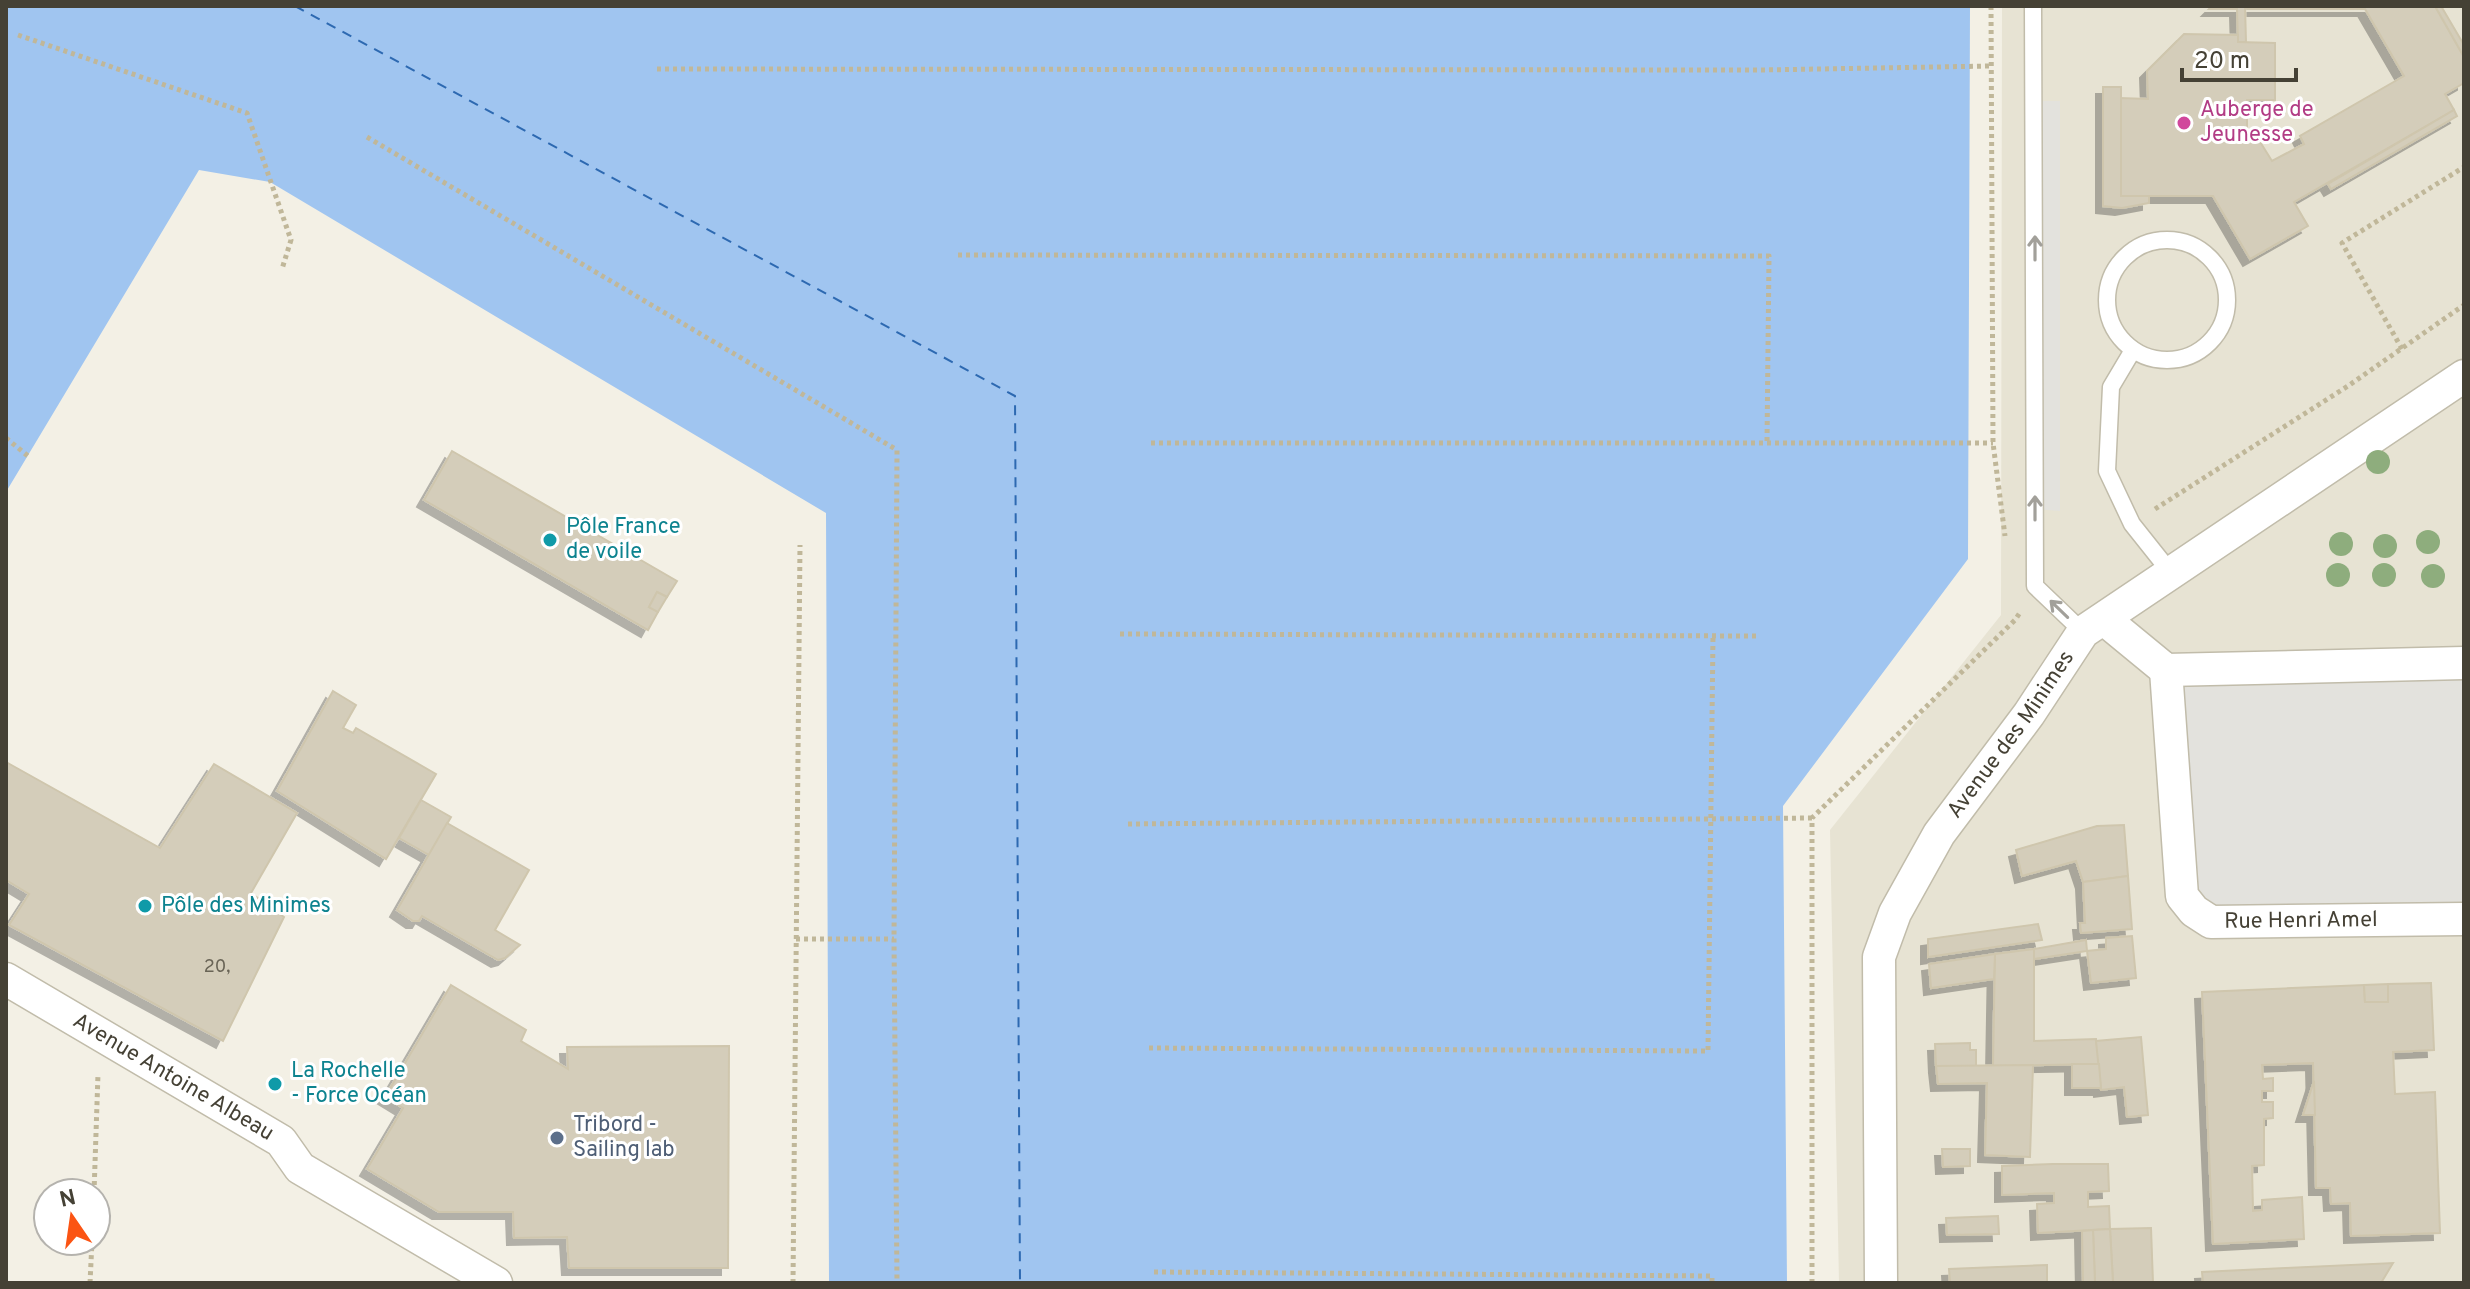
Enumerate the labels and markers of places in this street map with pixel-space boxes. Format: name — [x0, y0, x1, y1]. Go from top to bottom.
place label: Auberge de Jeunesse — [2200, 97, 2313, 149]
marker: Auberge de Jeunesse — [2175, 114, 2193, 132]
place label: Pôle France de voile — [566, 514, 681, 566]
marker: Pôle France de voile — [541, 531, 559, 549]
place label: Pôle des Minimes — [161, 893, 331, 920]
marker: Pôle des Minimes — [136, 897, 154, 915]
place label: La Rochelle - Force Océan — [291, 1058, 427, 1110]
marker: La Rochelle - Force Océan — [266, 1075, 284, 1093]
place label: Tribord - Sailing lab — [573, 1112, 675, 1164]
marker: Tribord - Sailing lab — [548, 1129, 566, 1147]

